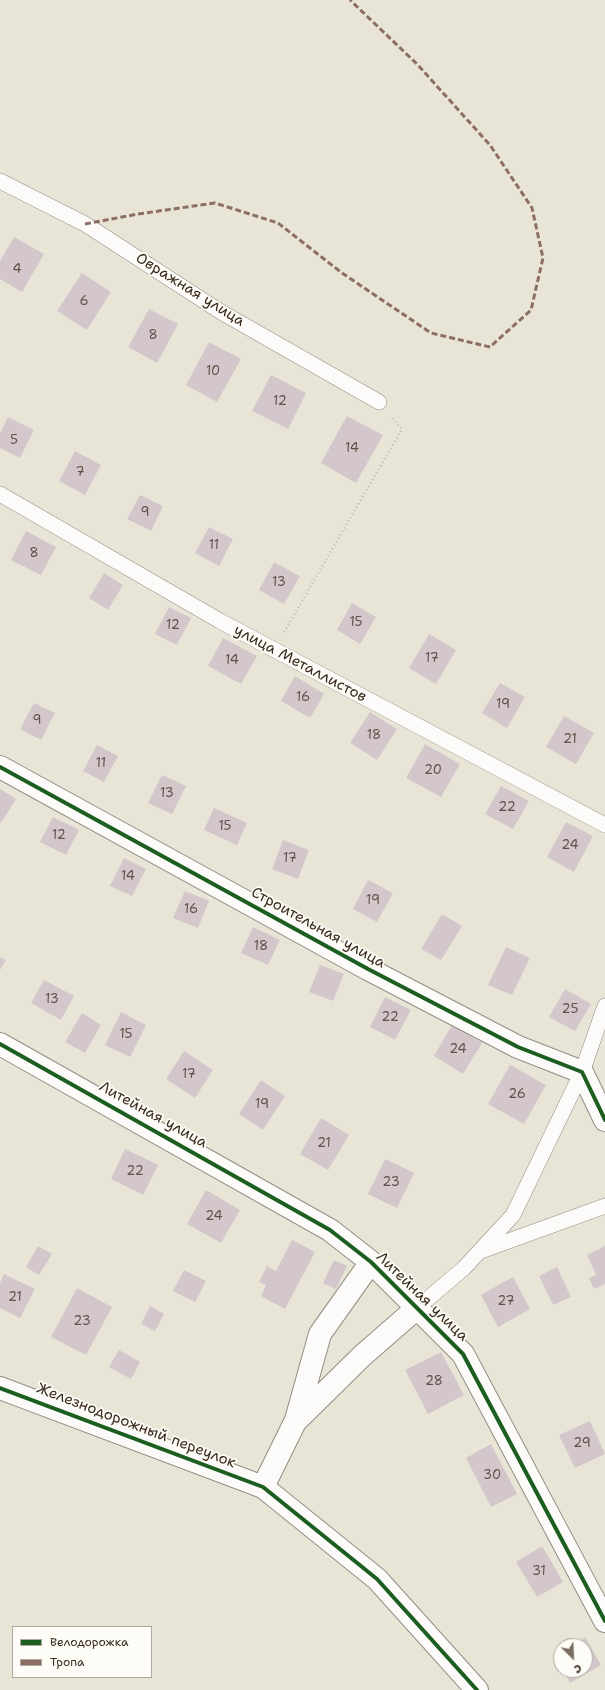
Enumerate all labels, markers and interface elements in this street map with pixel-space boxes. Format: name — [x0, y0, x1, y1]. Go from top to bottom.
street label: Овражная улица — [132, 249, 248, 331]
house number: 4 — [12, 262, 22, 278]
house number: 6 — [79, 294, 89, 310]
house number: 8 — [148, 328, 158, 344]
house number: 10 — [206, 364, 220, 380]
house number: 12 — [273, 394, 287, 410]
house number: 5 — [10, 433, 18, 449]
house number: 14 — [345, 441, 359, 457]
house number: 7 — [75, 465, 85, 481]
house number: 9 — [140, 505, 150, 521]
house number: 11 — [209, 538, 219, 554]
house number: 8 — [29, 546, 39, 562]
house number: 13 — [272, 575, 286, 591]
house number: 15 — [349, 615, 363, 631]
house number: 12 — [166, 618, 180, 634]
street label: улица Металлистов — [231, 621, 369, 707]
house number: 17 — [425, 651, 439, 667]
house number: 14 — [225, 653, 239, 669]
house number: 16 — [296, 690, 310, 706]
house number: 19 — [496, 697, 510, 713]
house number: 9 — [32, 713, 42, 729]
house number: 18 — [367, 728, 381, 744]
house number: 21 — [563, 732, 577, 748]
house number: 11 — [96, 756, 106, 772]
house number: 20 — [424, 763, 442, 779]
house number: 13 — [160, 786, 174, 802]
house number: 22 — [498, 800, 516, 816]
house number: 15 — [218, 819, 232, 835]
house number: 12 — [52, 828, 66, 844]
house number: 24 — [561, 838, 579, 854]
house number: 17 — [283, 851, 297, 867]
house number: 14 — [121, 869, 135, 885]
street label: Строительная улица — [248, 884, 388, 972]
house number: 19 — [366, 893, 380, 909]
house number: 16 — [184, 902, 198, 918]
house number: 18 — [254, 939, 268, 955]
house number: 13 — [45, 992, 59, 1008]
house number: 25 — [562, 1002, 578, 1018]
house number: 22 — [381, 1010, 399, 1026]
house number: 15 — [119, 1027, 133, 1043]
house number: 24 — [449, 1042, 467, 1058]
house number: 17 — [182, 1067, 196, 1083]
street label: Литейная улица — [96, 1078, 210, 1152]
house number: 26 — [508, 1087, 526, 1103]
house number: 19 — [255, 1097, 269, 1113]
house number: 21 — [317, 1136, 331, 1152]
house number: 22 — [126, 1164, 144, 1180]
house number: 23 — [382, 1175, 400, 1191]
house number: 24 — [205, 1209, 223, 1225]
street label: Литейная улица — [372, 1249, 472, 1345]
house number: 21 — [8, 1290, 22, 1306]
house number: 27 — [497, 1294, 515, 1310]
house number: 23 — [73, 1314, 91, 1330]
house number: 28 — [425, 1374, 443, 1390]
street label: Железнодорожный переулок — [34, 1380, 238, 1472]
house number: 29 — [573, 1436, 591, 1452]
house number: 30 — [483, 1468, 501, 1484]
house number: 31 — [532, 1564, 546, 1580]
legend — [12, 1626, 152, 1678]
text: Велодорожка — [50, 1634, 128, 1650]
north arrow — [553, 1638, 593, 1678]
text: Тропа — [50, 1654, 84, 1670]
text: С — [572, 1660, 584, 1677]

